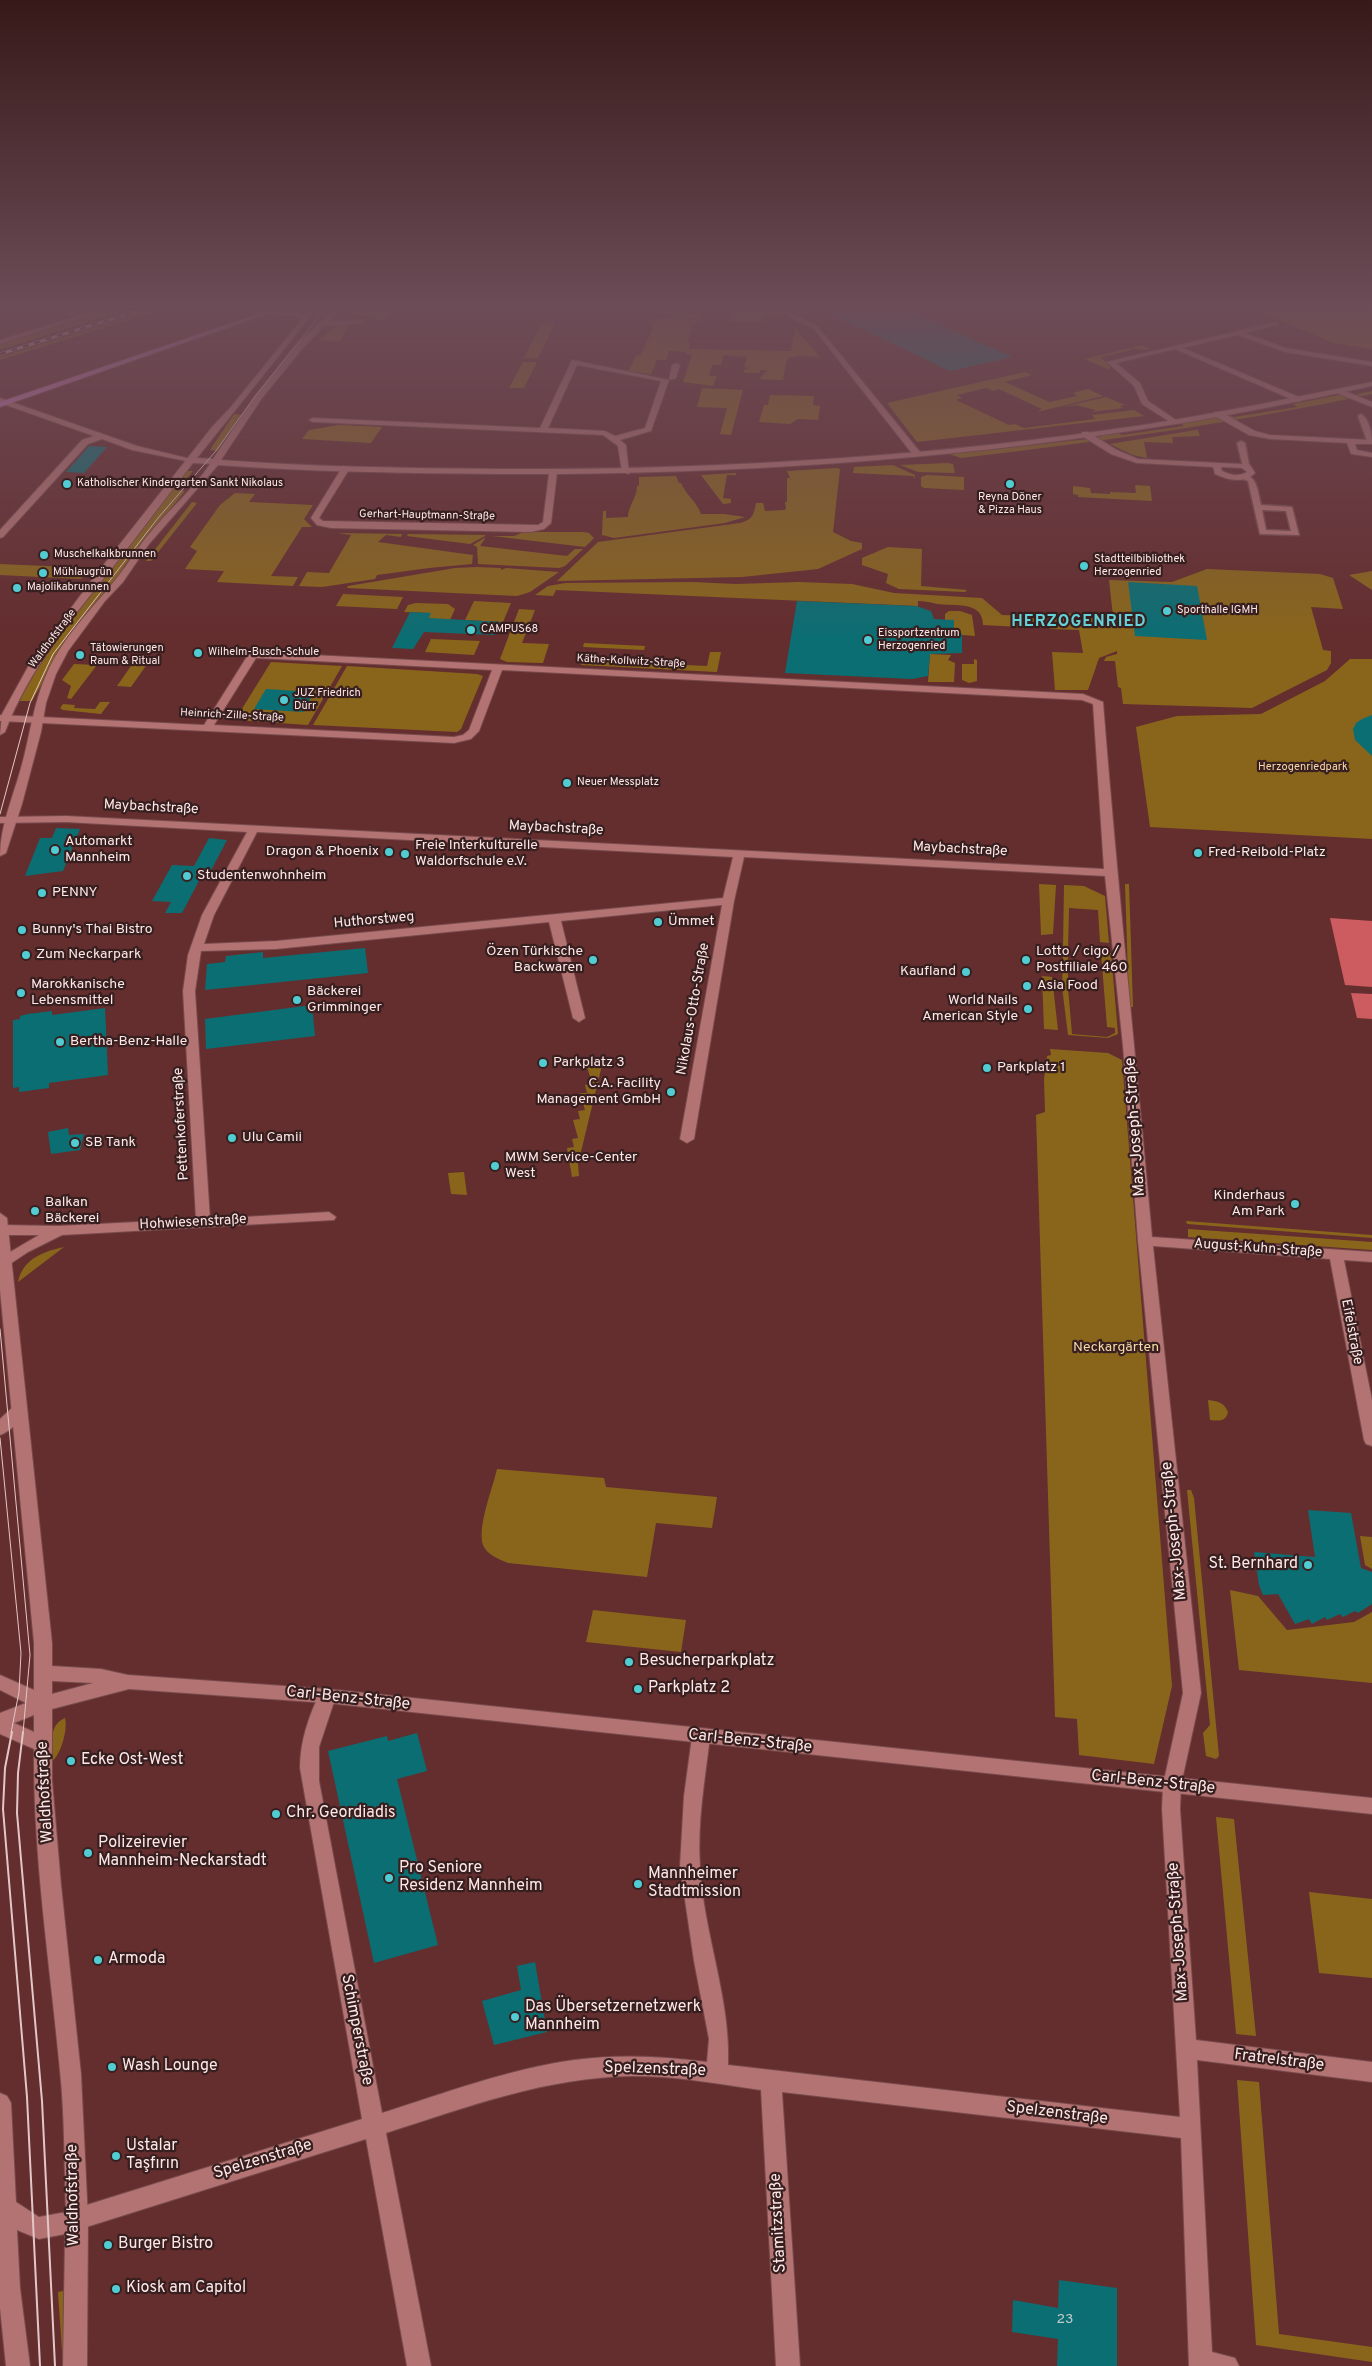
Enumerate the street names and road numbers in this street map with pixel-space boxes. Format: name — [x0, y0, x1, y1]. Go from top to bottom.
street label: Gerhart-Hauptmann-Straße — [359, 508, 495, 524]
street label: Waldhofstraße — [27, 607, 79, 671]
street label: Käthe-Kollwitz-Straße — [576, 653, 686, 671]
street label: Heinrich-Zille-Straße — [180, 707, 284, 725]
street label: Maybachstraße — [103, 797, 199, 819]
street label: Maybachstraße — [508, 818, 604, 840]
street label: Maybachstraße — [912, 839, 1008, 861]
street label: Huthorstweg — [333, 909, 415, 933]
street label: Nikolaus-Otto-Straße — [674, 942, 714, 1076]
street label: Max-Joseph-Straße — [1122, 1057, 1150, 1197]
street label: Pettenkoferstraße — [171, 1067, 193, 1181]
street label: Hohwiesenstraße — [139, 1212, 247, 1234]
street label: August-Kuhn-Straße — [1193, 1236, 1323, 1262]
street label: Eifelstraße — [1336, 1298, 1366, 1366]
street label: Max-Joseph-Straße — [1158, 1461, 1192, 1601]
street label: Carl-Benz-Straße — [285, 1683, 411, 1715]
street label: Carl-Benz-Straße — [687, 1726, 813, 1758]
street label: Waldhofstraße — [34, 1741, 58, 1843]
street label: Carl-Benz-Straße — [1090, 1767, 1216, 1799]
street label: Max-Joseph-Straße — [1165, 1862, 1193, 2002]
street label: Schimperstraße — [336, 1973, 376, 2087]
street label: Fratrelstraße — [1233, 2046, 1325, 2076]
street label: Spelzenstraße — [604, 2059, 706, 2081]
street label: Spelzenstraße — [1005, 2098, 1109, 2130]
street label: Spelzenstraße — [211, 2136, 315, 2184]
street label: Waldhofstraße — [64, 2144, 84, 2246]
street label: Stamitzstraße — [767, 2173, 791, 2273]

